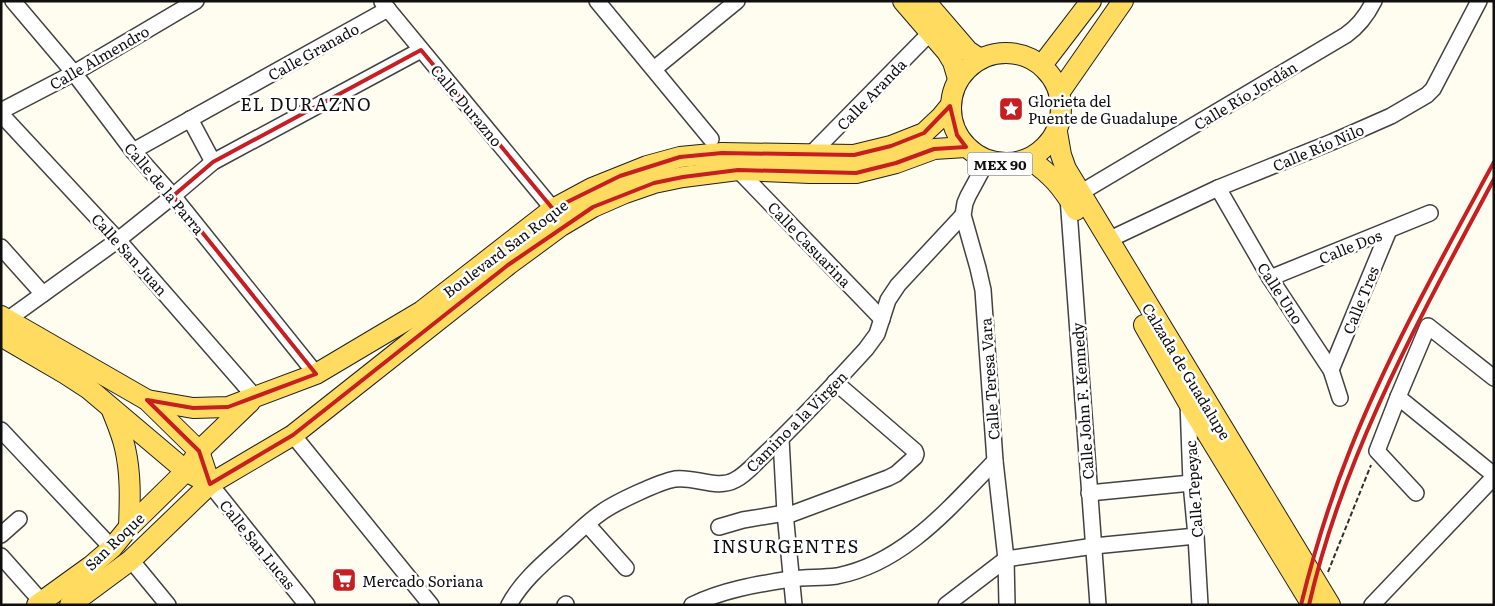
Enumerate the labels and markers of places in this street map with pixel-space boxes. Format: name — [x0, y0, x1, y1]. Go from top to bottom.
place label: Glorieta del Puente de Guadalupe — [1028, 89, 1178, 129]
place icon: Glorieta del Puente de Guadalupe — [998, 96, 1024, 122]
supermarket icon: Mercado Soriana — [331, 567, 357, 593]
place label: Mercado Soriana — [362, 569, 484, 592]

